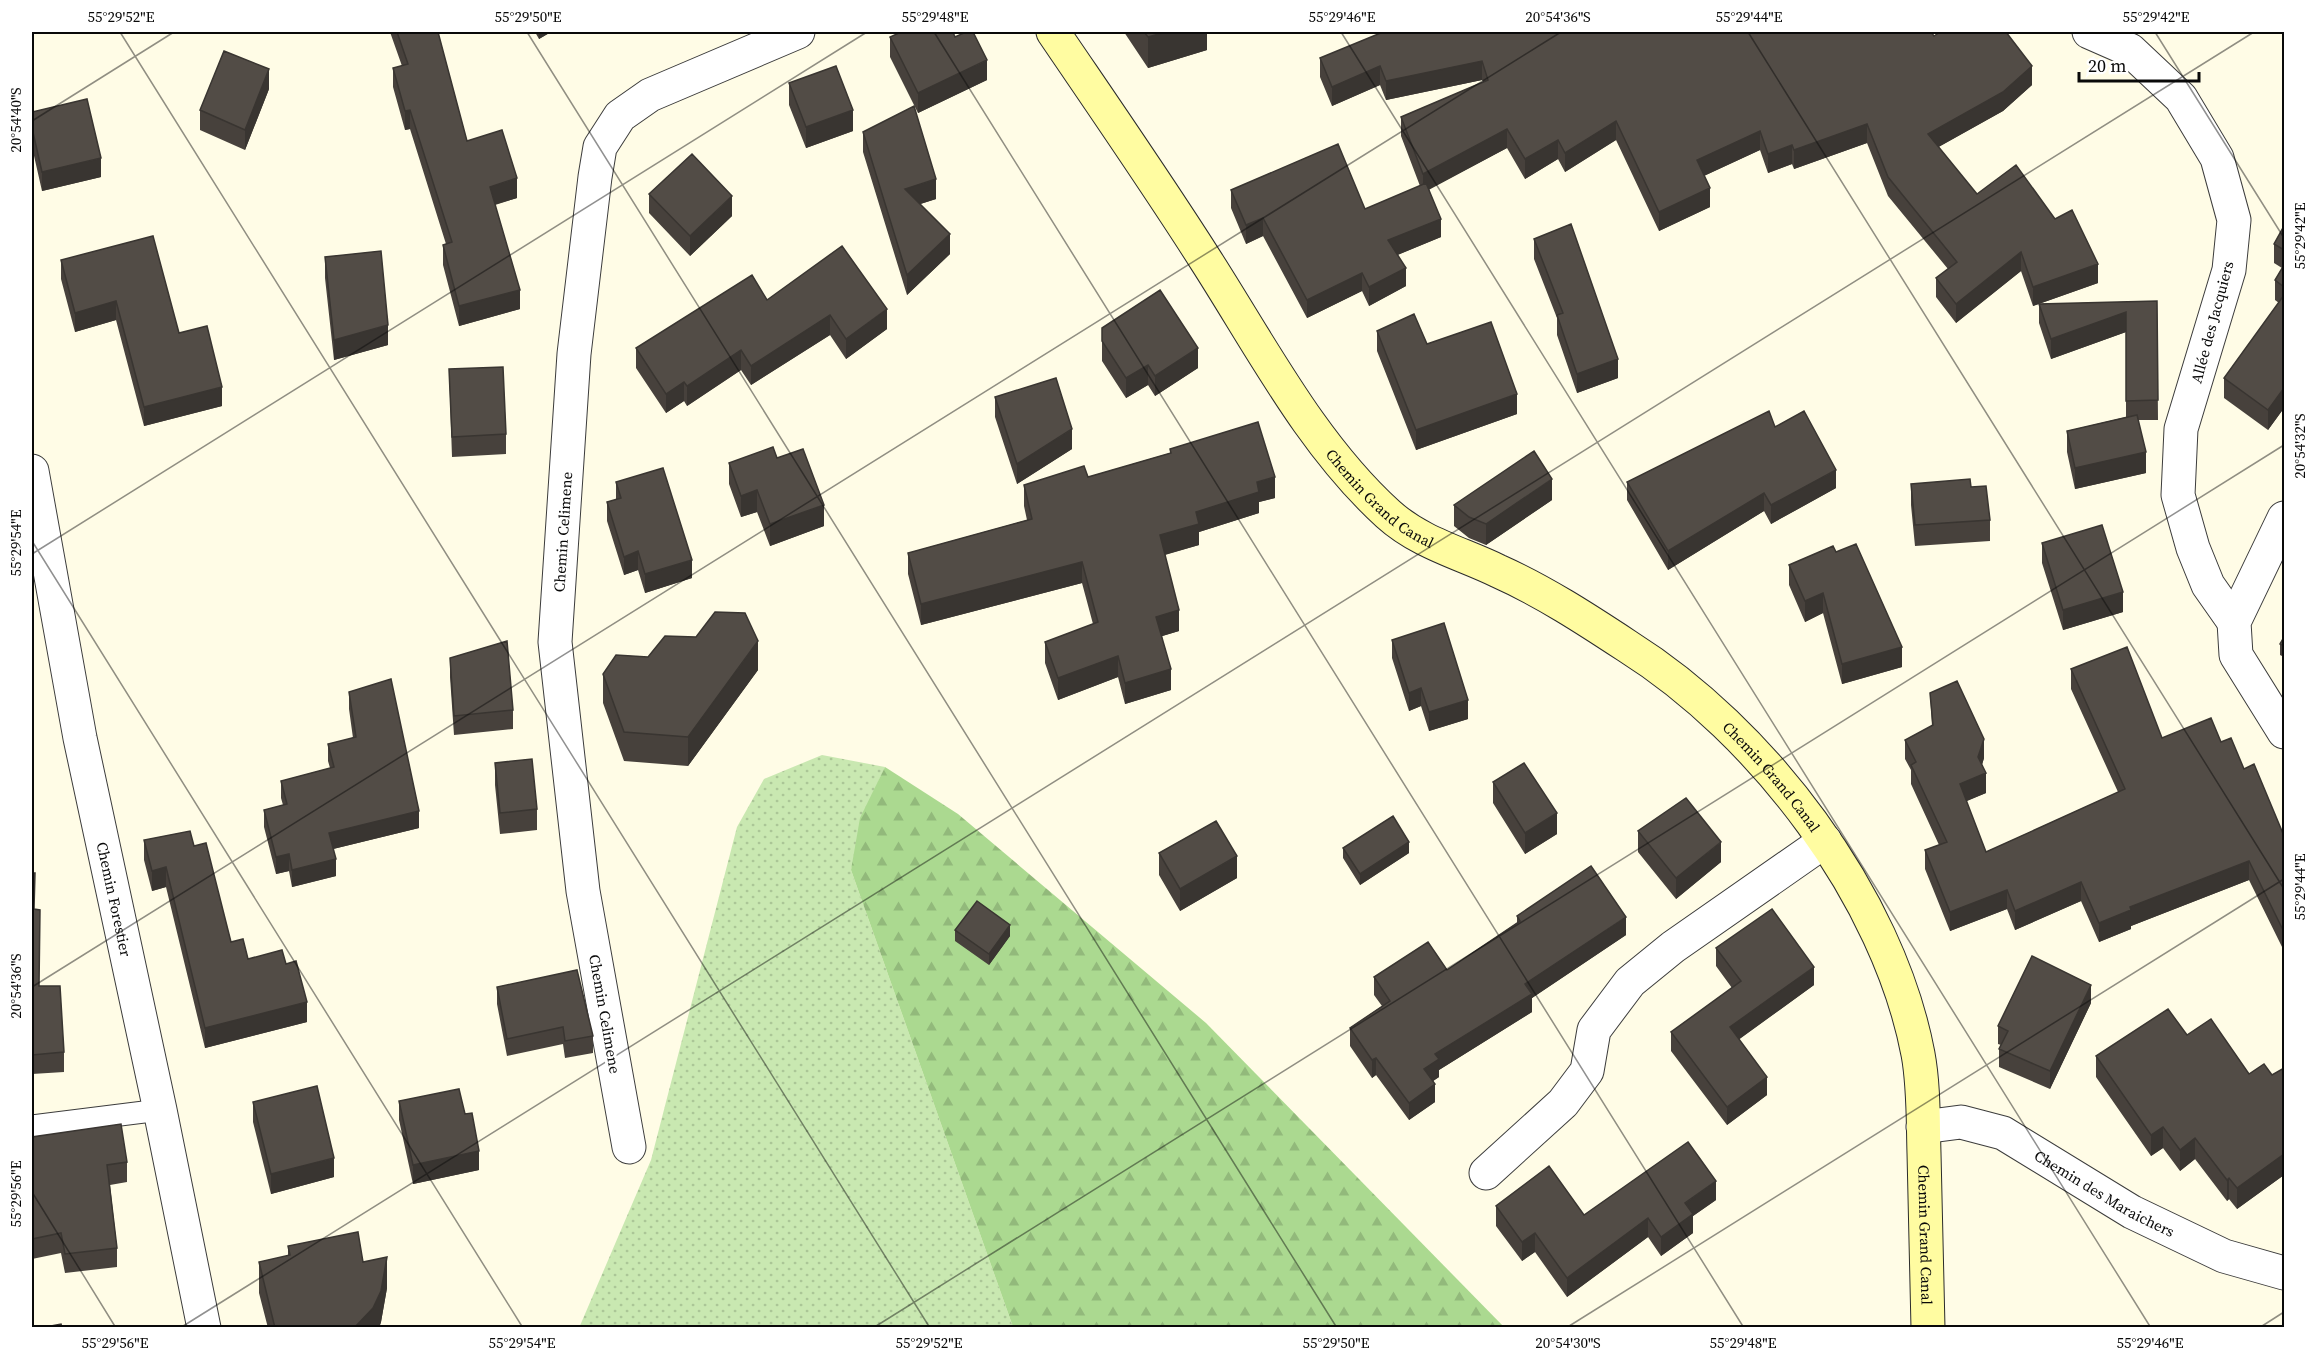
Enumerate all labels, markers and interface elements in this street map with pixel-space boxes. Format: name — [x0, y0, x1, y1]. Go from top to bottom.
text: 55°29'52"E — [87, 6, 155, 27]
text: 55°29'50"E — [494, 6, 562, 27]
text: 55°29'48"E — [901, 6, 969, 27]
text: 55°29'46"E — [1308, 6, 1376, 27]
text: 20°54'36"S — [1525, 6, 1591, 27]
text: 55°29'44"E — [1715, 6, 1783, 27]
text: 55°29'42"E — [2122, 6, 2190, 27]
scale bar — [2079, 45, 2199, 83]
text: 20 m — [2088, 53, 2126, 78]
text: 20°54'40"S — [5, 87, 26, 153]
text: 55°29'42"E — [2289, 202, 2310, 270]
street label: Allée des Jacquiers — [2186, 258, 2238, 386]
text: 20°54'32"S — [2289, 413, 2310, 479]
street label: Chemin Grand Canal — [1322, 444, 1438, 553]
street label: Chemin Celimene — [548, 471, 577, 593]
text: 55°29'54"E — [5, 509, 26, 577]
street label: Chemin Grand Canal — [1718, 716, 1826, 836]
street label: Chemin Forestier — [92, 840, 137, 959]
text: 55°29'44"E — [2289, 853, 2310, 921]
text: 20°54'36"S — [5, 953, 26, 1019]
street label: Chemin Celimene — [584, 953, 626, 1076]
street label: Chemin des Maraichers — [2031, 1144, 2178, 1241]
text: 55°29'56"E — [5, 1160, 26, 1228]
street label: Chemin Grand Canal — [1914, 1165, 1938, 1306]
text: 55°29'56"E — [81, 1332, 149, 1353]
text: 55°29'54"E — [488, 1332, 556, 1353]
text: 55°29'52"E — [895, 1332, 963, 1353]
text: 55°29'50"E — [1302, 1332, 1370, 1353]
text: 20°54'30"S — [1535, 1332, 1601, 1353]
text: 55°29'48"E — [1709, 1332, 1777, 1353]
text: 55°29'46"E — [2116, 1332, 2184, 1353]

